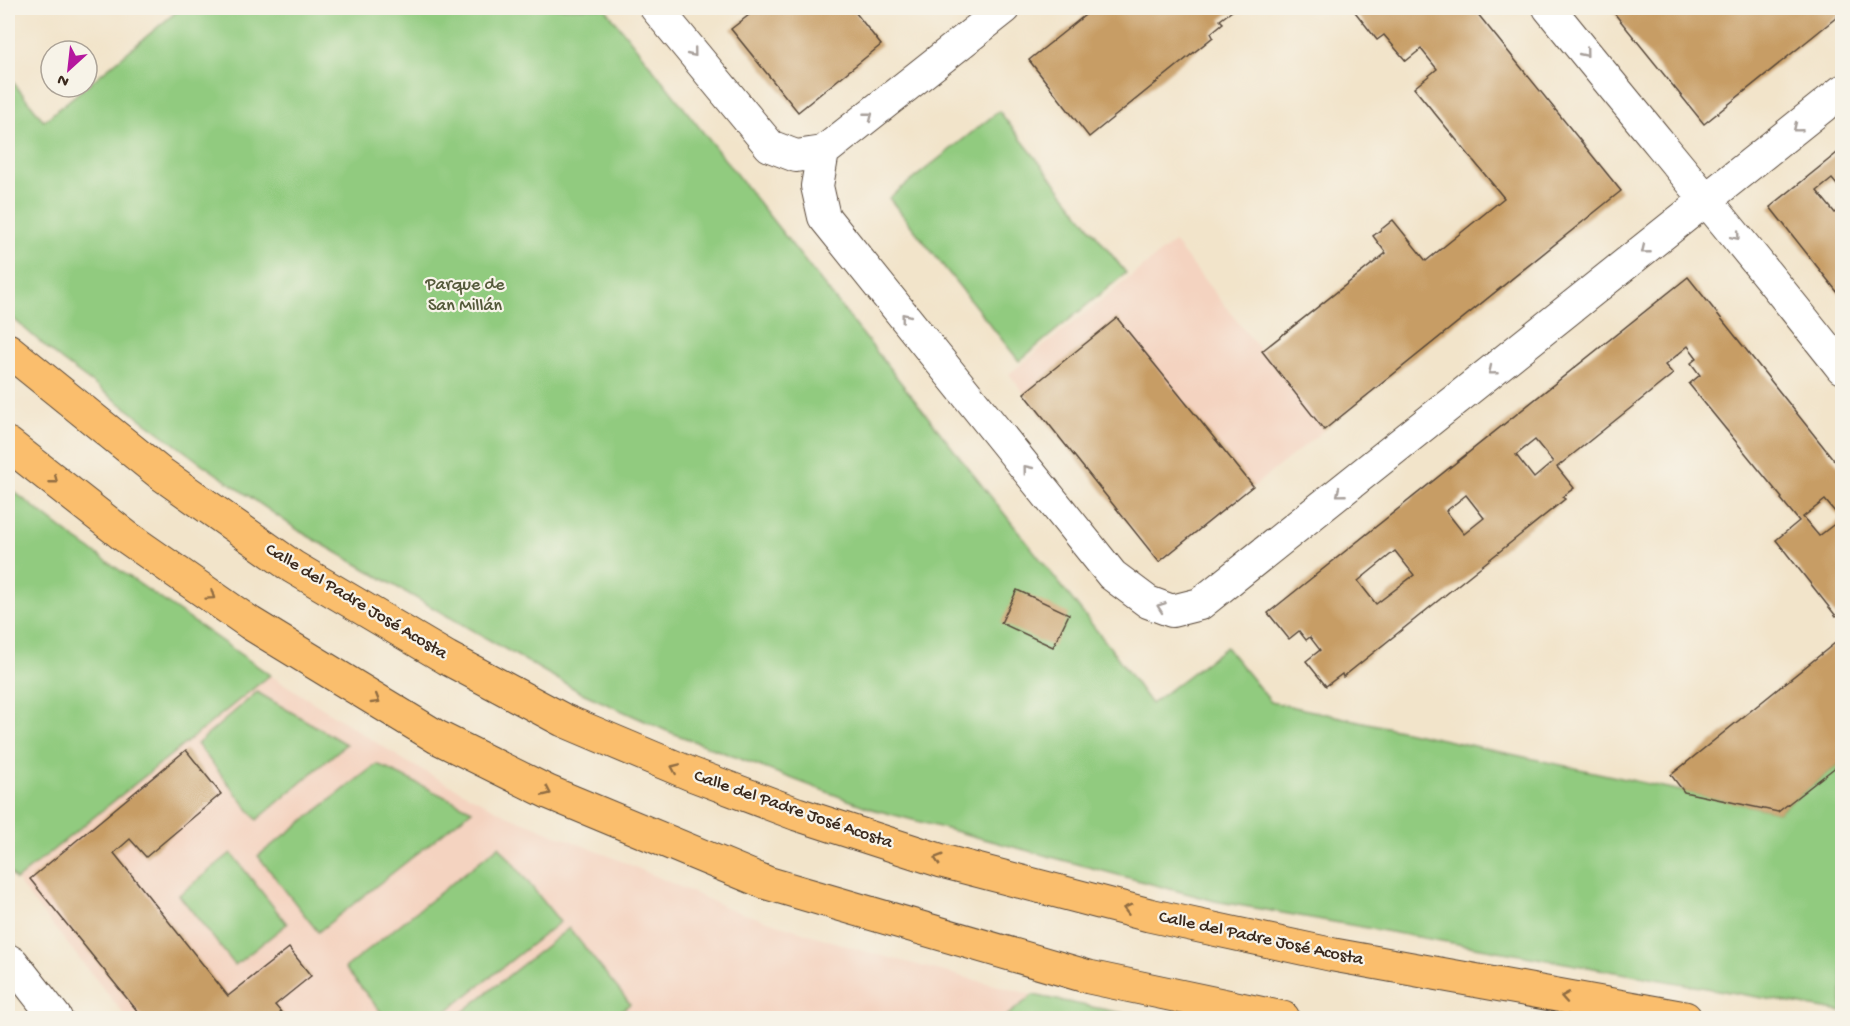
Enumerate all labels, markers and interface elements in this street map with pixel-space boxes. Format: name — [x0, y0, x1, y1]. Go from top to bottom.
north arrow — [39, 39, 99, 99]
one-way arrow — [686, 46, 697, 57]
one-way arrow — [1578, 46, 1589, 57]
text: N — [54, 68, 73, 90]
one-way arrow — [862, 112, 873, 123]
one-way arrow — [1793, 120, 1804, 131]
one-way arrow — [1729, 229, 1740, 240]
one-way arrow — [1641, 243, 1652, 254]
park label: Parque de San Millán — [425, 275, 505, 317]
one-way arrow — [901, 313, 912, 324]
one-way arrow — [1488, 364, 1499, 375]
one-way arrow — [1023, 465, 1034, 476]
one-way arrow — [47, 473, 58, 484]
one-way arrow — [1336, 485, 1347, 496]
street label: Calle del Padre José Acosta — [261, 539, 452, 665]
one-way arrow — [204, 589, 215, 600]
one-way arrow — [1156, 602, 1167, 615]
one-way arrow — [369, 692, 380, 703]
one-way arrow — [670, 763, 681, 775]
street label: Calle del Padre José Acosta — [691, 766, 896, 854]
one-way arrow — [541, 784, 552, 796]
one-way arrow — [934, 854, 944, 866]
one-way arrow — [1122, 904, 1132, 917]
street label: Calle del Padre José Acosta — [1157, 907, 1366, 971]
one-way arrow — [1560, 992, 1570, 1004]

